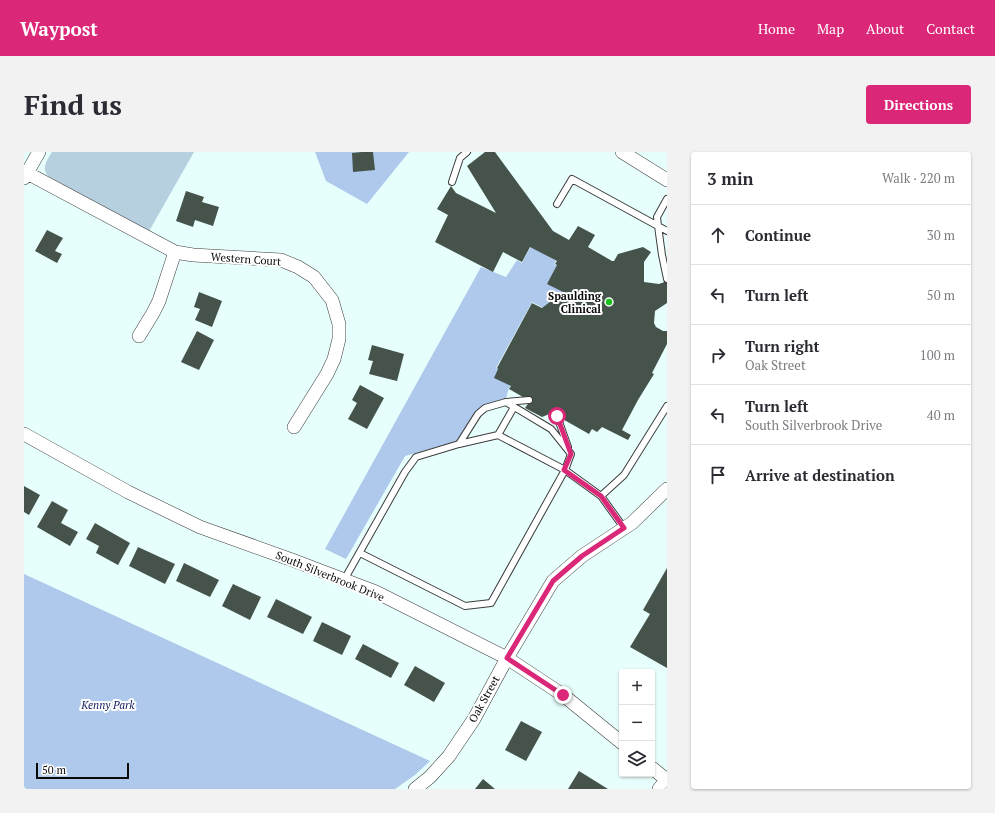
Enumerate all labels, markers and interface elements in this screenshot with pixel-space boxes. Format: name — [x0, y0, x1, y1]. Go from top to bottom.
text: Waypost — [20, 16, 98, 41]
text: Home — [758, 19, 795, 38]
text: Map — [817, 19, 844, 38]
text: About — [866, 19, 904, 38]
text: Contact — [926, 19, 975, 38]
button: Directions — [866, 85, 971, 124]
text: Find us — [24, 86, 122, 123]
text: 3 min — [707, 167, 754, 190]
text: Walk · 220 m — [882, 169, 955, 187]
icon: ahead — [707, 224, 729, 246]
text: Continue — [745, 225, 811, 245]
text: 30 m — [927, 226, 955, 244]
street label: Western Court — [210, 250, 282, 268]
icon: left — [707, 284, 729, 306]
text: Turn left — [745, 285, 809, 305]
text: 50 m — [927, 286, 955, 304]
place label: Spaulding Clinical — [548, 289, 602, 316]
marker: Spaulding Clinical — [604, 297, 614, 307]
text: Turn right — [745, 336, 820, 356]
icon: right — [707, 344, 729, 366]
text: 100 m — [920, 346, 955, 364]
text: Oak Street — [745, 356, 806, 374]
text: Turn left — [745, 396, 809, 416]
icon: left — [707, 404, 729, 426]
text: 40 m — [927, 406, 955, 424]
route start — [548, 407, 566, 425]
text: South Silverbrook Drive — [745, 416, 882, 434]
icon: arrive — [707, 464, 729, 486]
text: Arrive at destination — [745, 465, 895, 485]
street label: South Silverbrook Drive — [274, 548, 387, 604]
map controls — [619, 669, 655, 777]
button: + — [619, 669, 655, 705]
street label: Oak Street — [465, 673, 503, 725]
route end — [554, 686, 572, 704]
park label: Kenny Park — [80, 698, 135, 712]
button: − — [619, 705, 655, 741]
button: layers — [619, 741, 655, 777]
scale bar — [36, 761, 129, 780]
text: 50 m — [42, 763, 66, 777]

